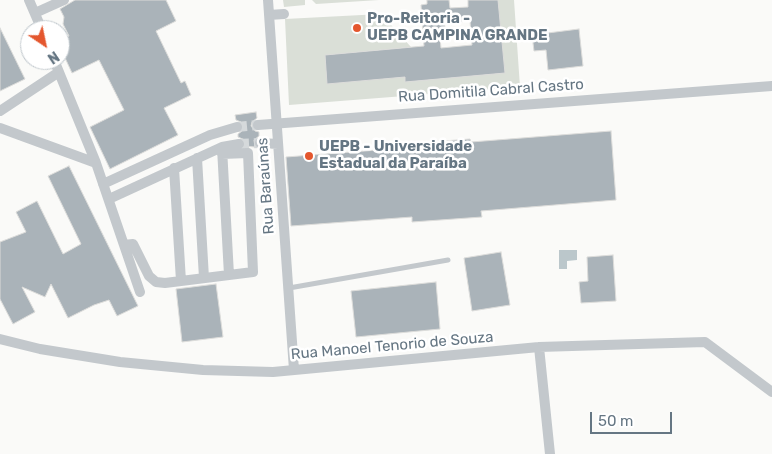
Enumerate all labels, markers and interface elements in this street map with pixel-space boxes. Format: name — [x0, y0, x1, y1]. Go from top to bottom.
place label: Pro-Reitoria - UEPB CAMPINA GRANDE — [367, 10, 548, 45]
north arrow — [20, 20, 70, 70]
marker: Pro-Reitoria - UEPB CAMPINA GRANDE — [351, 22, 363, 34]
text: N — [44, 47, 62, 67]
street label: Rua Domitila Cabral Castro — [398, 76, 584, 106]
street label: Rua Baraúnas — [254, 137, 278, 235]
place label: UEPB - Universidade Estadual da Paraíba — [319, 138, 472, 173]
marker: UEPB - Universidade Estadual da Paraíba — [303, 150, 315, 162]
street label: Rua Manoel Tenorio de Souza — [290, 328, 494, 364]
scale bar — [592, 402, 674, 434]
text: 50 m — [598, 412, 633, 430]

